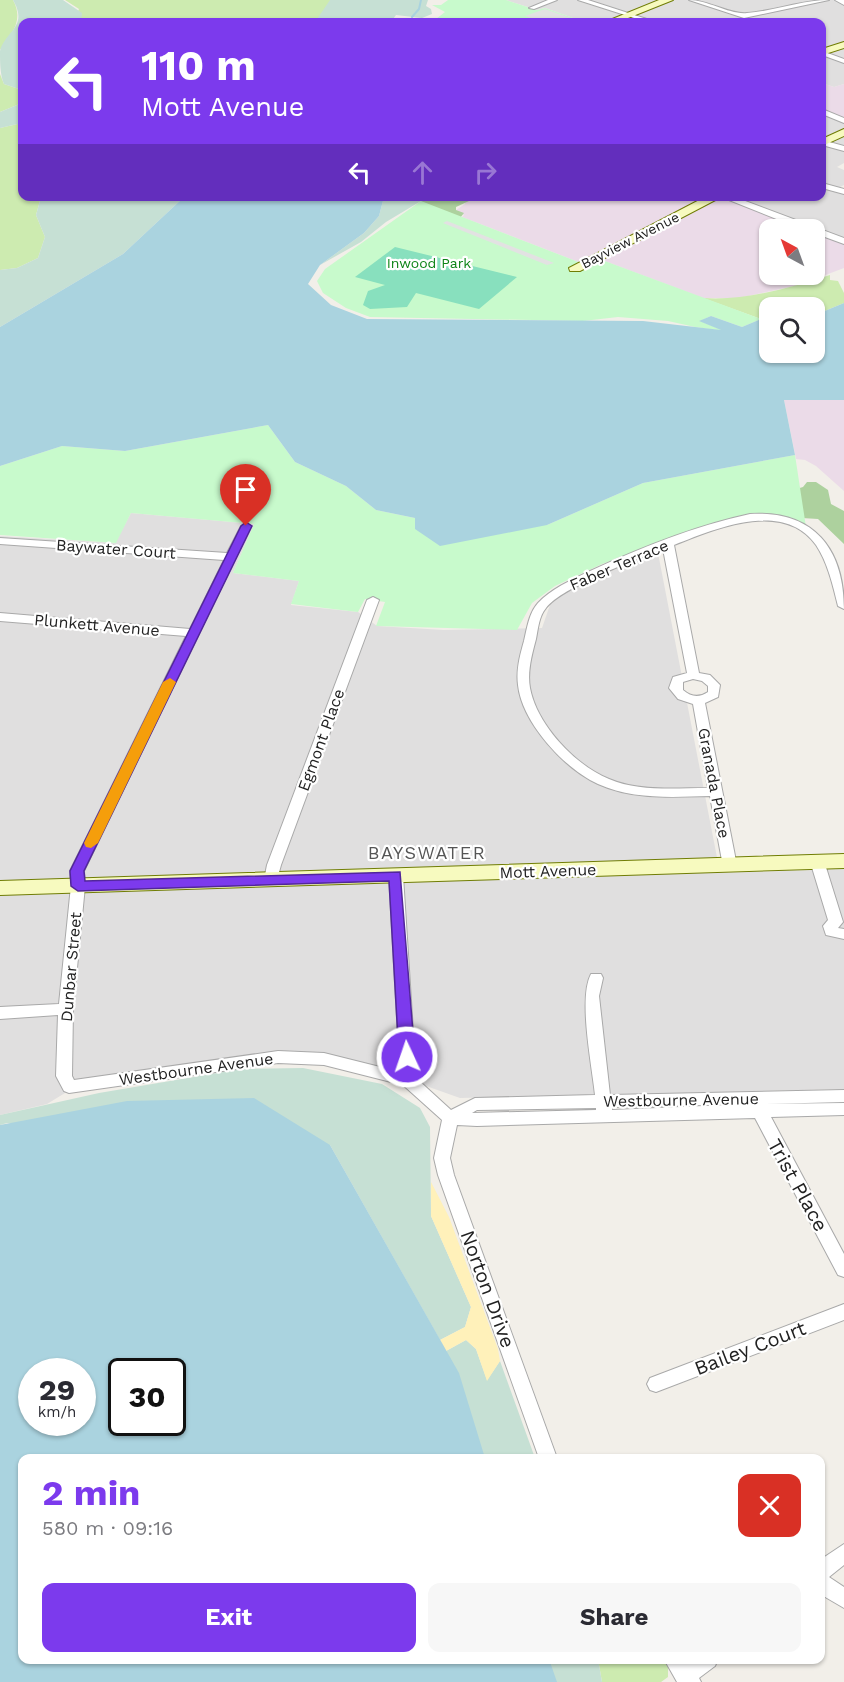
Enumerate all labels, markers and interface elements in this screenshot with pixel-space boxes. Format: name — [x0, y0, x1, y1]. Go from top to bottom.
text: 110 m — [141, 41, 256, 90]
icon: left — [42, 42, 120, 120]
text: Mott Avenue — [141, 91, 304, 123]
icon: left — [343, 156, 376, 189]
icon: ahead — [406, 156, 439, 189]
icon: right — [469, 156, 502, 189]
street label: Bayview Avenue — [578, 208, 682, 272]
north arrow — [759, 219, 825, 285]
map controls — [759, 219, 825, 363]
park label: Inwood Park — [387, 255, 471, 271]
button: search — [759, 297, 825, 363]
pin — [220, 464, 271, 526]
icon: arrive — [229, 473, 262, 506]
street label: Baywater Court — [55, 535, 177, 563]
street label: Faber Terrace — [567, 536, 671, 594]
street label: Plunkett Avenue — [33, 610, 161, 640]
street label: Egmont Place — [294, 686, 348, 794]
street label: Granada Place — [694, 726, 734, 840]
district label: BAYSWATER — [368, 842, 486, 863]
street label: Mott Avenue — [499, 860, 597, 882]
street label: Dunbar Street — [57, 911, 85, 1023]
position arrow — [375, 1025, 439, 1089]
street label: Westbourne Avenue — [118, 1049, 274, 1089]
street label: Westbourne Avenue — [603, 1089, 759, 1111]
street label: Trist Place — [763, 1134, 833, 1236]
street label: Norton Drive — [456, 1227, 520, 1351]
street label: Bailey Court — [691, 1316, 810, 1380]
speed limit sign: 30 — [108, 1358, 186, 1436]
text: 29 — [39, 1372, 75, 1407]
text: km/h — [38, 1403, 76, 1421]
text: 2 min — [42, 1472, 140, 1514]
button: close — [738, 1474, 801, 1537]
text: 580 m · 09:16 — [42, 1516, 173, 1540]
button: Exit — [42, 1583, 416, 1652]
button: Share — [428, 1583, 801, 1652]

